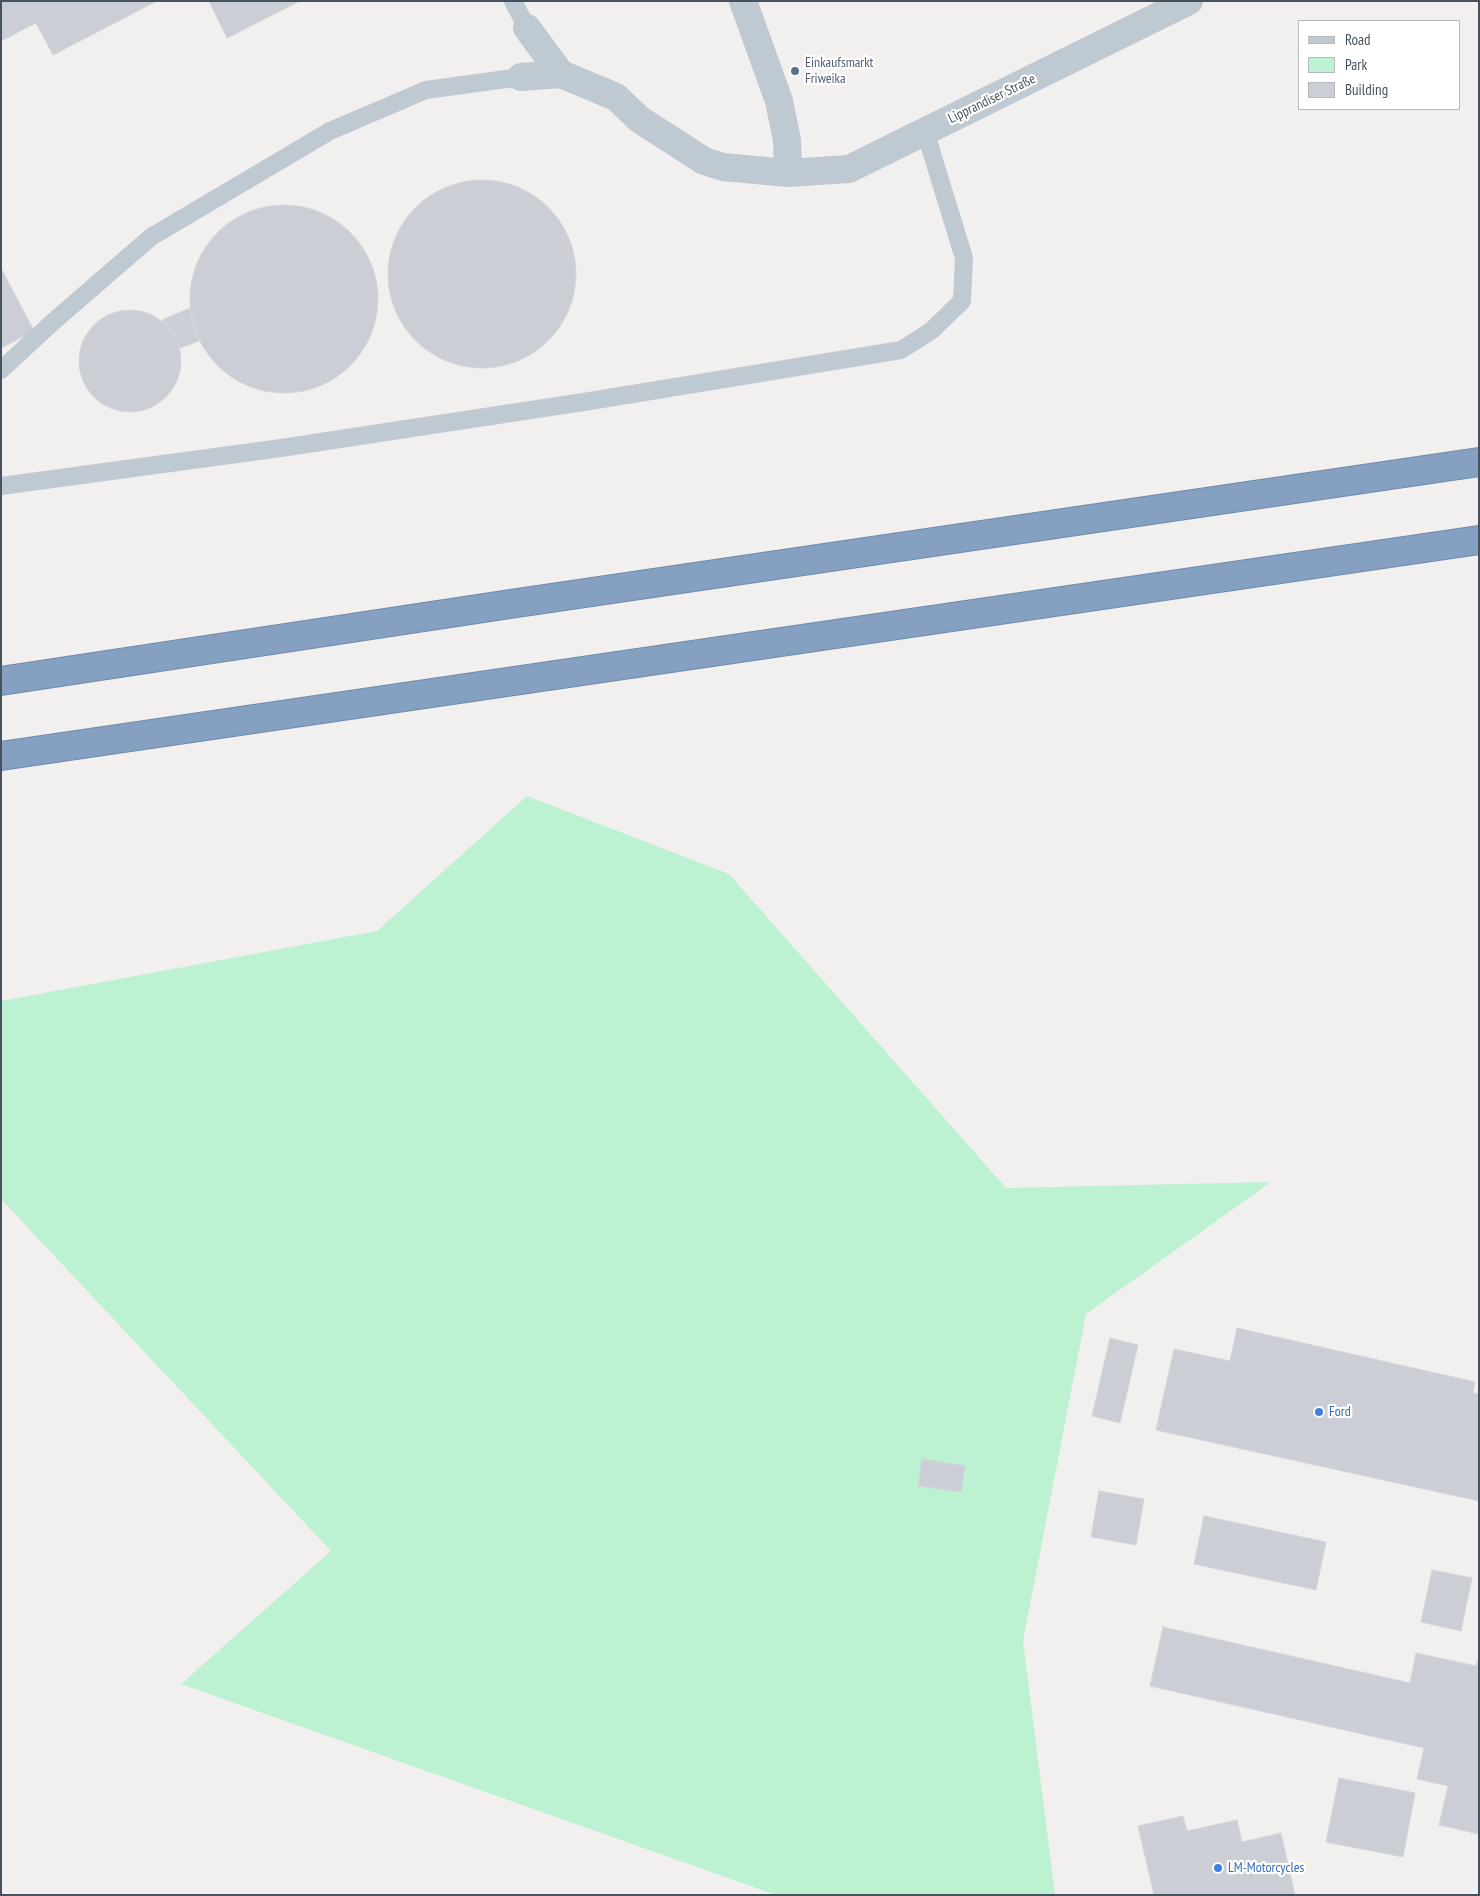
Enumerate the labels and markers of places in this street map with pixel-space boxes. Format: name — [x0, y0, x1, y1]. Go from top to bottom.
place label: Einkaufsmarkt Friweika — [805, 55, 873, 88]
marker: Einkaufsmarkt Friweika — [789, 65, 801, 77]
place label: Ford — [1329, 1404, 1351, 1420]
marker: Ford — [1313, 1406, 1325, 1418]
place label: LM-Motorcycles — [1228, 1860, 1304, 1876]
marker: LM-Motorcycles — [1212, 1862, 1224, 1874]

